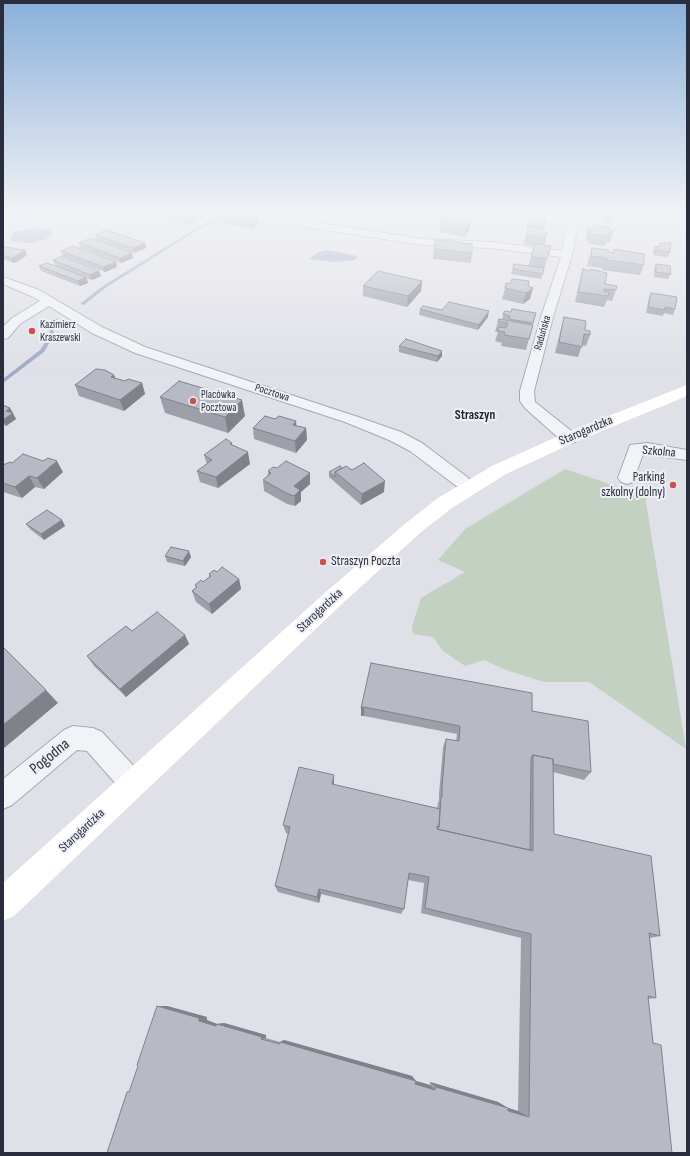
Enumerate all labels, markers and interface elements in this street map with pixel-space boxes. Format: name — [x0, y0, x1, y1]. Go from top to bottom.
street label: Raduńska — [532, 314, 554, 352]
place label: Kazimierz Kraszewski — [40, 318, 80, 344]
marker: Kazimierz Kraszewski — [27, 326, 37, 336]
street label: Pocztowa — [253, 381, 291, 405]
place label: Placówka Pocztowa — [201, 388, 237, 414]
marker: Placówka Pocztowa — [188, 396, 198, 406]
district label: Straszyn — [455, 408, 495, 424]
street label: Starogardzka — [557, 413, 615, 449]
street label: Szkolna — [642, 443, 676, 461]
place label: Parking szkolny (dolny) — [601, 470, 665, 501]
marker: Parking szkolny (dolny) — [668, 480, 678, 490]
place label: Straszyn Poczta — [331, 554, 400, 570]
marker: Straszyn Poczta — [318, 557, 328, 567]
street label: Starogardzka — [294, 586, 346, 636]
street label: Pogodna — [26, 735, 74, 779]
street label: Starogardzka — [56, 806, 108, 856]

